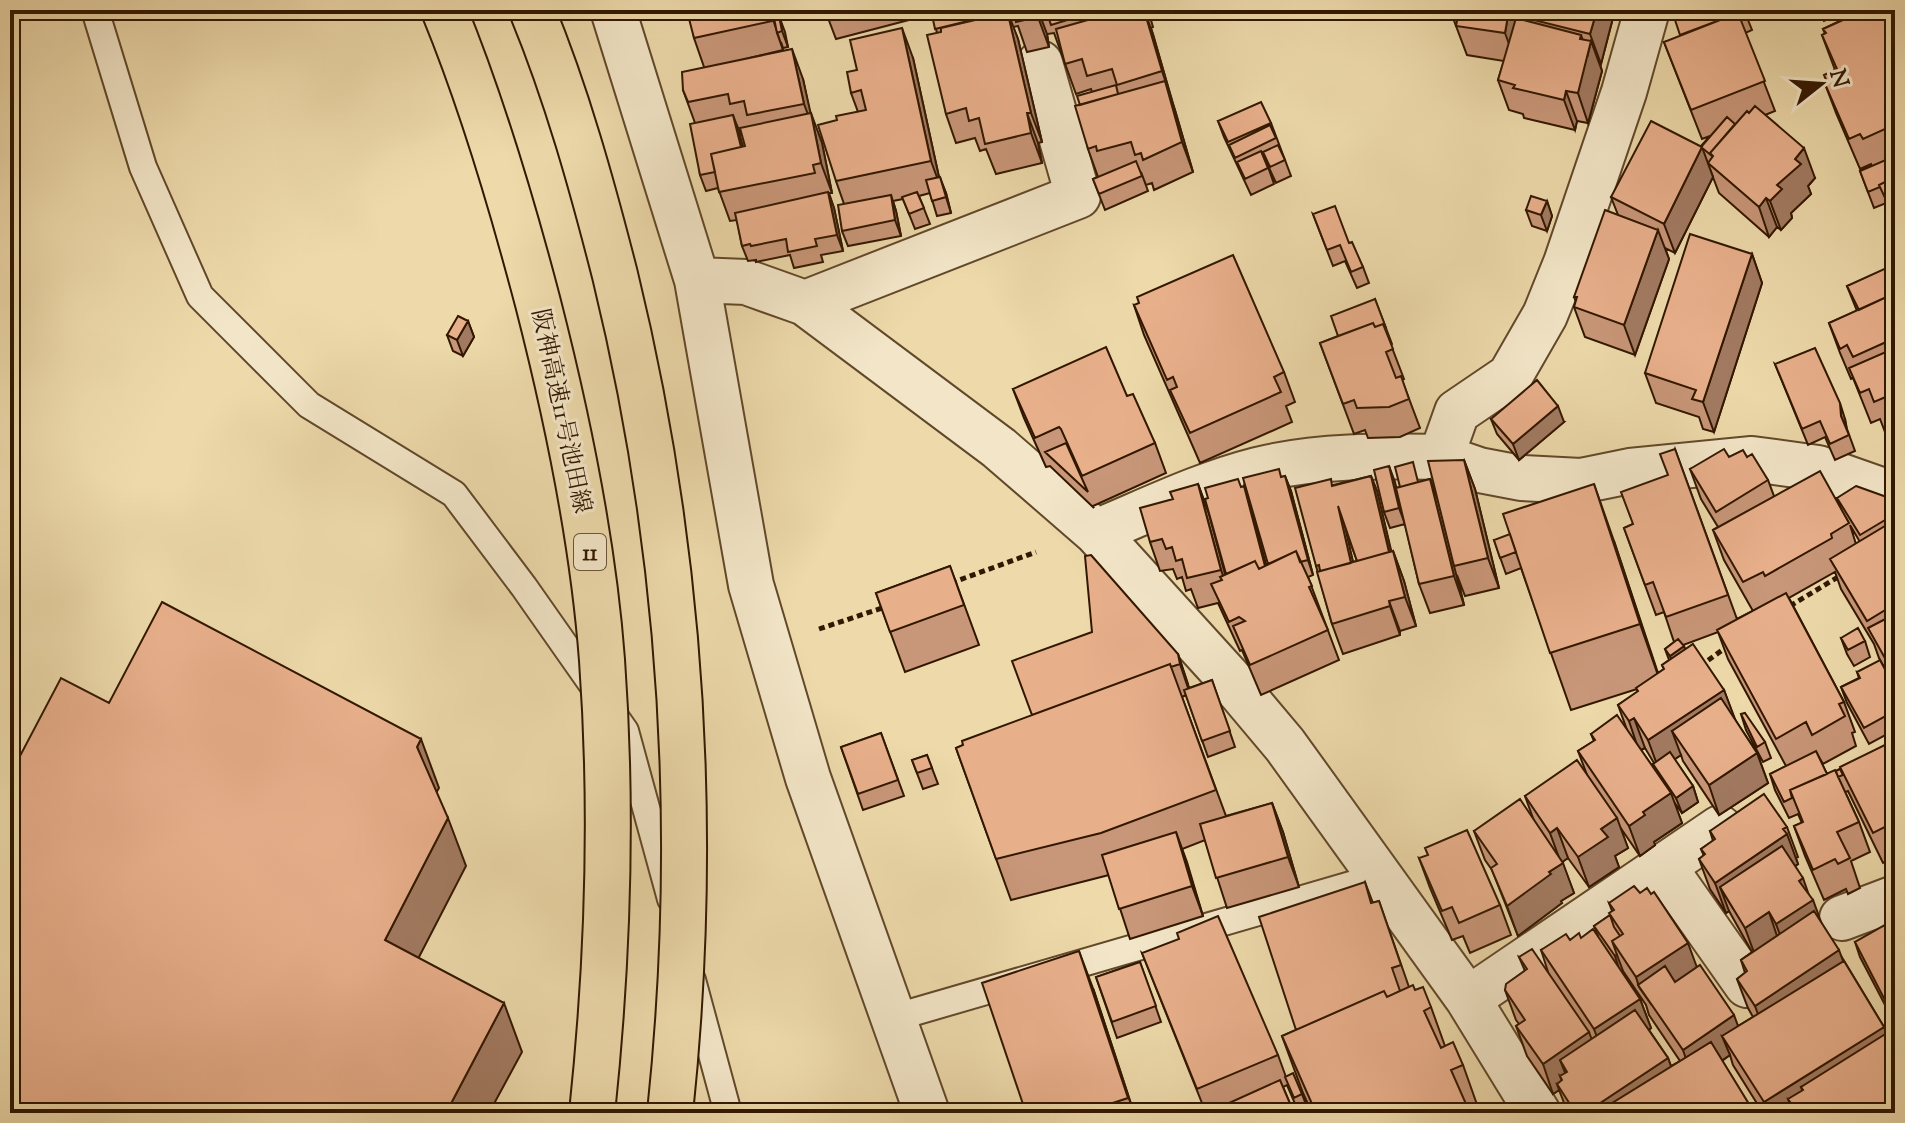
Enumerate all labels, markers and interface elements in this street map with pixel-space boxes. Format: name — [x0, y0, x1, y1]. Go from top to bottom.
north arrow — [1781, 44, 1861, 124]
text: N — [1819, 66, 1855, 93]
street label: 阪神高速11号池田線 — [522, 306, 598, 517]
road number: 11 — [574, 534, 606, 570]

